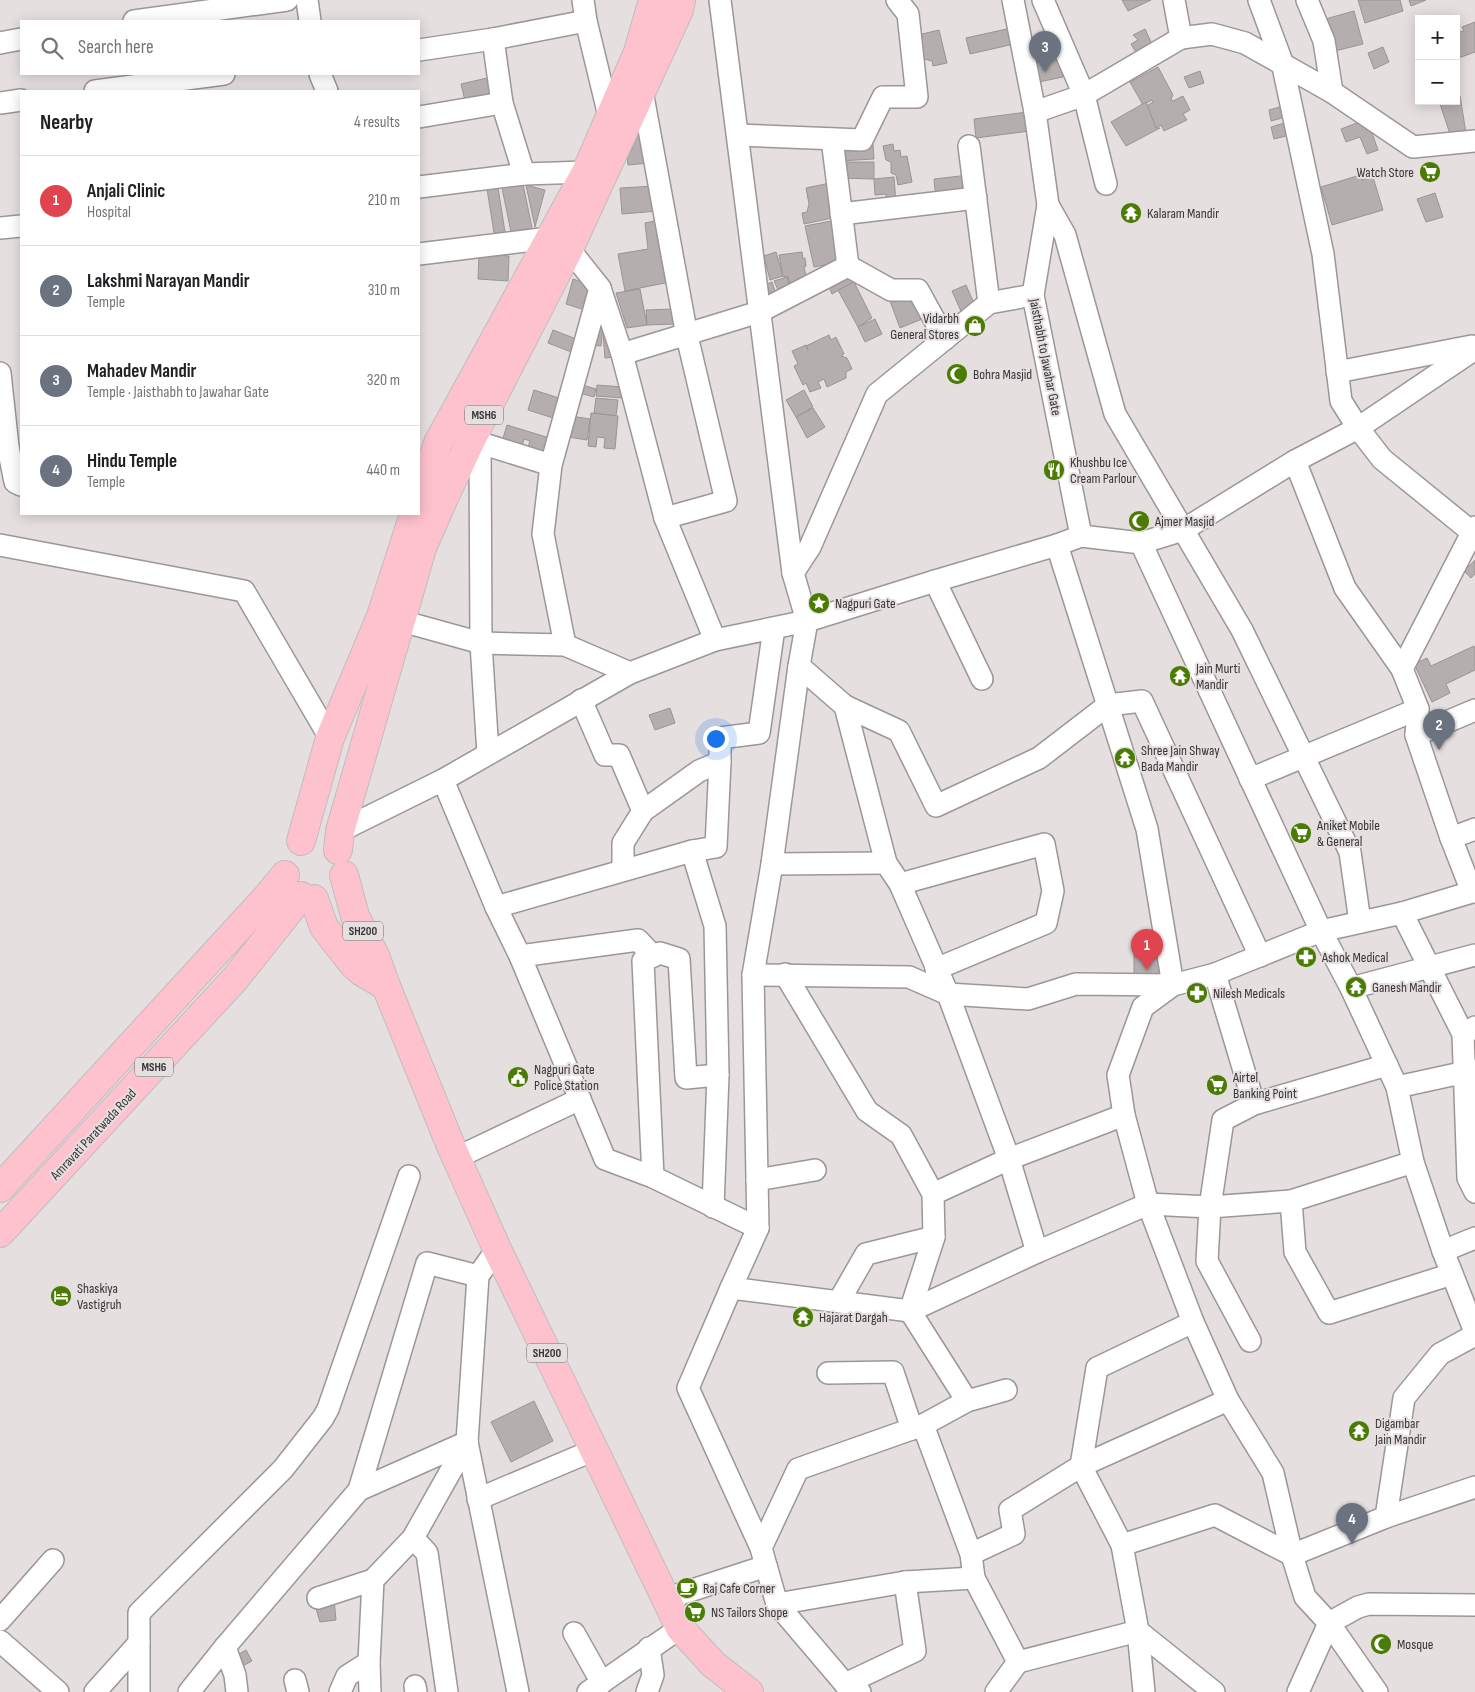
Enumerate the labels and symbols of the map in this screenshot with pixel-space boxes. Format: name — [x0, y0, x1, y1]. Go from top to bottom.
pin: 3 — [1029, 31, 1061, 72]
supermarket icon: Watch Store — [1418, 160, 1442, 184]
place label: Watch Store — [1357, 164, 1414, 181]
temple icon: Kalaram Mandir — [1119, 201, 1143, 225]
place label: Kalaram Mandir — [1147, 205, 1219, 222]
street label: Jaisthabh to Jawahar Gate — [1026, 296, 1065, 417]
place label: Vidarbh General Stores — [890, 310, 959, 343]
shop icon: Vidarbh General Stores — [963, 314, 987, 338]
mosque icon: Bohra Masjid — [945, 362, 969, 386]
place label: Bohra Masjid — [973, 366, 1032, 383]
road number: MSH6 — [465, 406, 503, 424]
place label: Khushbu Ice Cream Parlour — [1070, 454, 1136, 487]
restaurant icon: Khushbu Ice Cream Parlour — [1042, 458, 1066, 482]
mosque icon: Ajmer Masjid — [1127, 509, 1151, 533]
place label: Ajmer Masjid — [1154, 513, 1215, 530]
place icon: Nagpuri Gate — [807, 591, 831, 615]
place label: Nagpuri Gate — [835, 595, 896, 612]
place label: Jain Murti Mandir — [1195, 660, 1240, 693]
temple icon: Jain Murti Mandir — [1168, 664, 1192, 688]
pin: 2 — [1423, 709, 1455, 750]
your location — [703, 726, 729, 752]
place label: Shree Jain Shway Bada Mandir — [1141, 742, 1220, 775]
temple icon: Shree Jain Shway Bada Mandir — [1113, 746, 1137, 770]
place label: Aniket Mobile & General — [1316, 817, 1380, 850]
supermarket icon: Aniket Mobile & General — [1289, 821, 1313, 845]
road number: SH200 — [343, 921, 383, 940]
pin: 1 — [1131, 929, 1163, 970]
pharmacy icon: Ashok Medical — [1294, 945, 1318, 969]
place label: Ashok Medical — [1321, 949, 1388, 966]
temple icon: Ganesh Mandir — [1344, 975, 1368, 999]
place label: Ganesh Mandir — [1372, 979, 1441, 996]
pharmacy icon: Nilesh Medicals — [1185, 981, 1209, 1005]
place label: Nilesh Medicals — [1213, 985, 1285, 1002]
road number: MSH6 — [135, 1058, 173, 1076]
place label: Nagpuri Gate Police Station — [534, 1061, 599, 1094]
public building icon: Nagpuri Gate Police Station — [506, 1065, 530, 1089]
place label: Airtel Banking Point — [1232, 1069, 1297, 1102]
supermarket icon: Airtel Banking Point — [1205, 1073, 1229, 1097]
street label: Amravati Paratwada Road — [46, 1085, 140, 1184]
place label: Shaskiya Vastigruh — [77, 1280, 122, 1313]
hotel icon: Shaskiya Vastigruh — [49, 1284, 73, 1308]
temple icon: Hajarat Dargah — [791, 1305, 815, 1329]
place label: Hajarat Dargah — [819, 1309, 888, 1326]
road number: SH200 — [527, 1344, 567, 1362]
place label: Digambar Jain Mandir — [1374, 1415, 1426, 1448]
temple icon: Digambar Jain Mandir — [1347, 1419, 1371, 1443]
pin: 4 — [1336, 1503, 1368, 1544]
cafe icon: Raj Cafe Corner — [675, 1576, 699, 1600]
place label: Raj Cafe Corner — [703, 1580, 775, 1597]
supermarket icon: NS Tailors Shope — [683, 1600, 707, 1624]
place label: NS Tailors Shope — [711, 1604, 788, 1621]
mosque icon: Mosque — [1369, 1632, 1393, 1656]
place label: Mosque — [1397, 1636, 1433, 1653]

